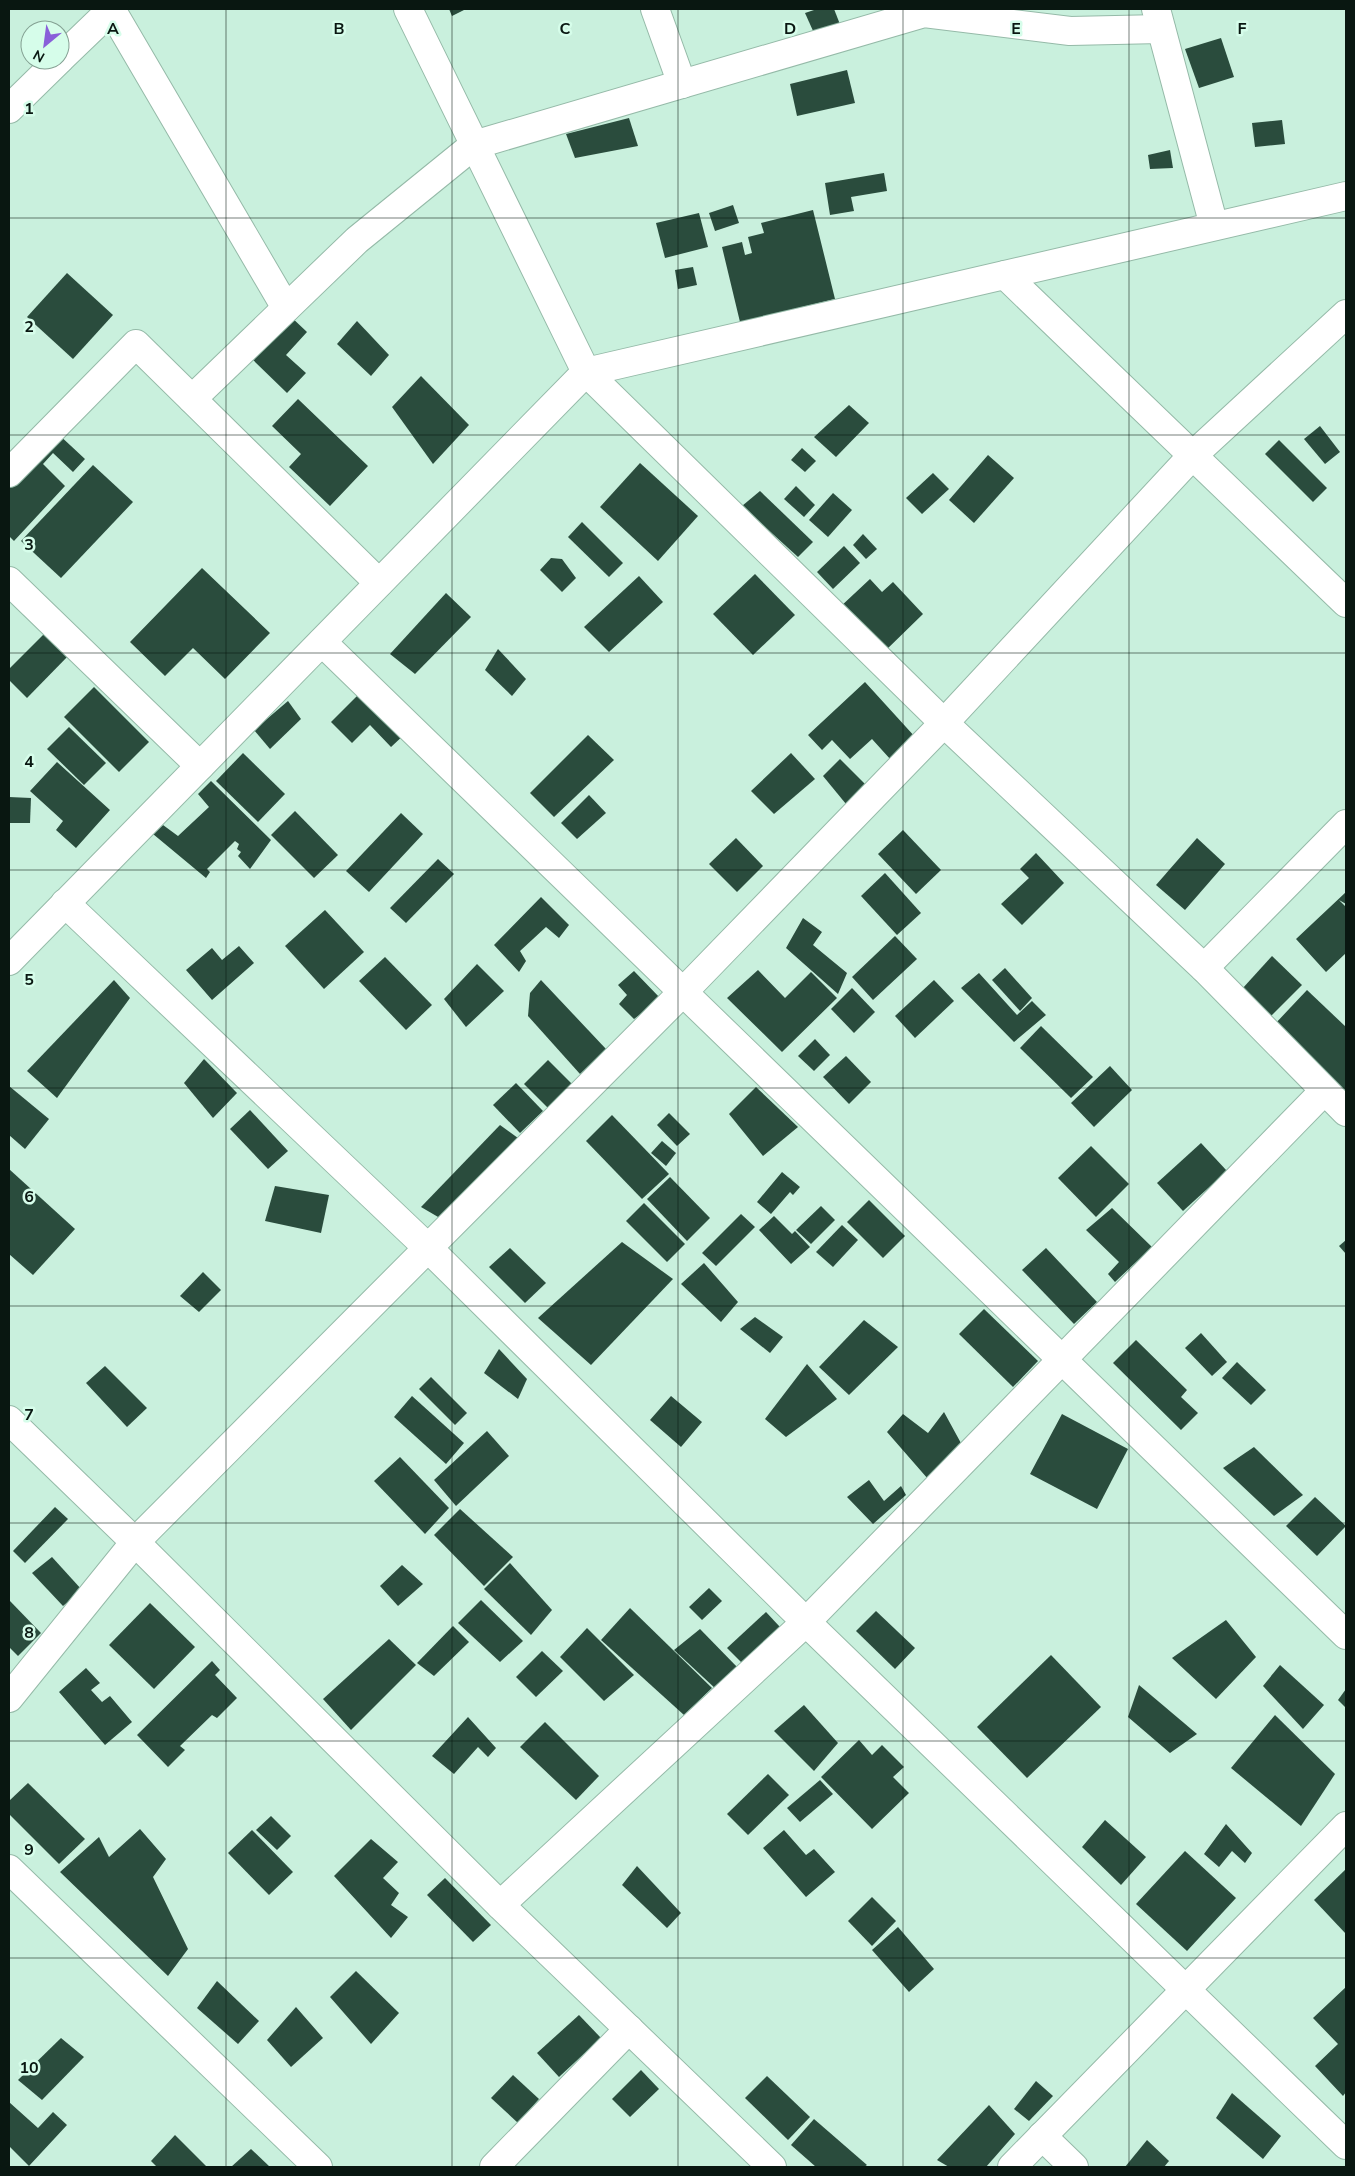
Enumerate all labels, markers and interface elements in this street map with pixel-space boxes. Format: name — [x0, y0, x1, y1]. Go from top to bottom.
text: A — [107, 18, 119, 40]
text: B — [333, 18, 345, 40]
text: C — [560, 18, 571, 40]
text: D — [784, 18, 796, 40]
text: E — [1011, 18, 1021, 40]
text: F — [1238, 18, 1247, 40]
north arrow — [20, 20, 70, 70]
text: N — [30, 45, 48, 67]
text: 1 — [24, 98, 34, 120]
text: 2 — [24, 316, 34, 338]
text: 3 — [24, 534, 34, 556]
text: 4 — [24, 751, 34, 773]
text: 5 — [24, 969, 34, 991]
text: 6 — [24, 1186, 34, 1208]
text: 7 — [24, 1404, 34, 1426]
text: 8 — [24, 1622, 34, 1644]
text: 9 — [24, 1839, 34, 1861]
text: 10 — [19, 2057, 39, 2079]

